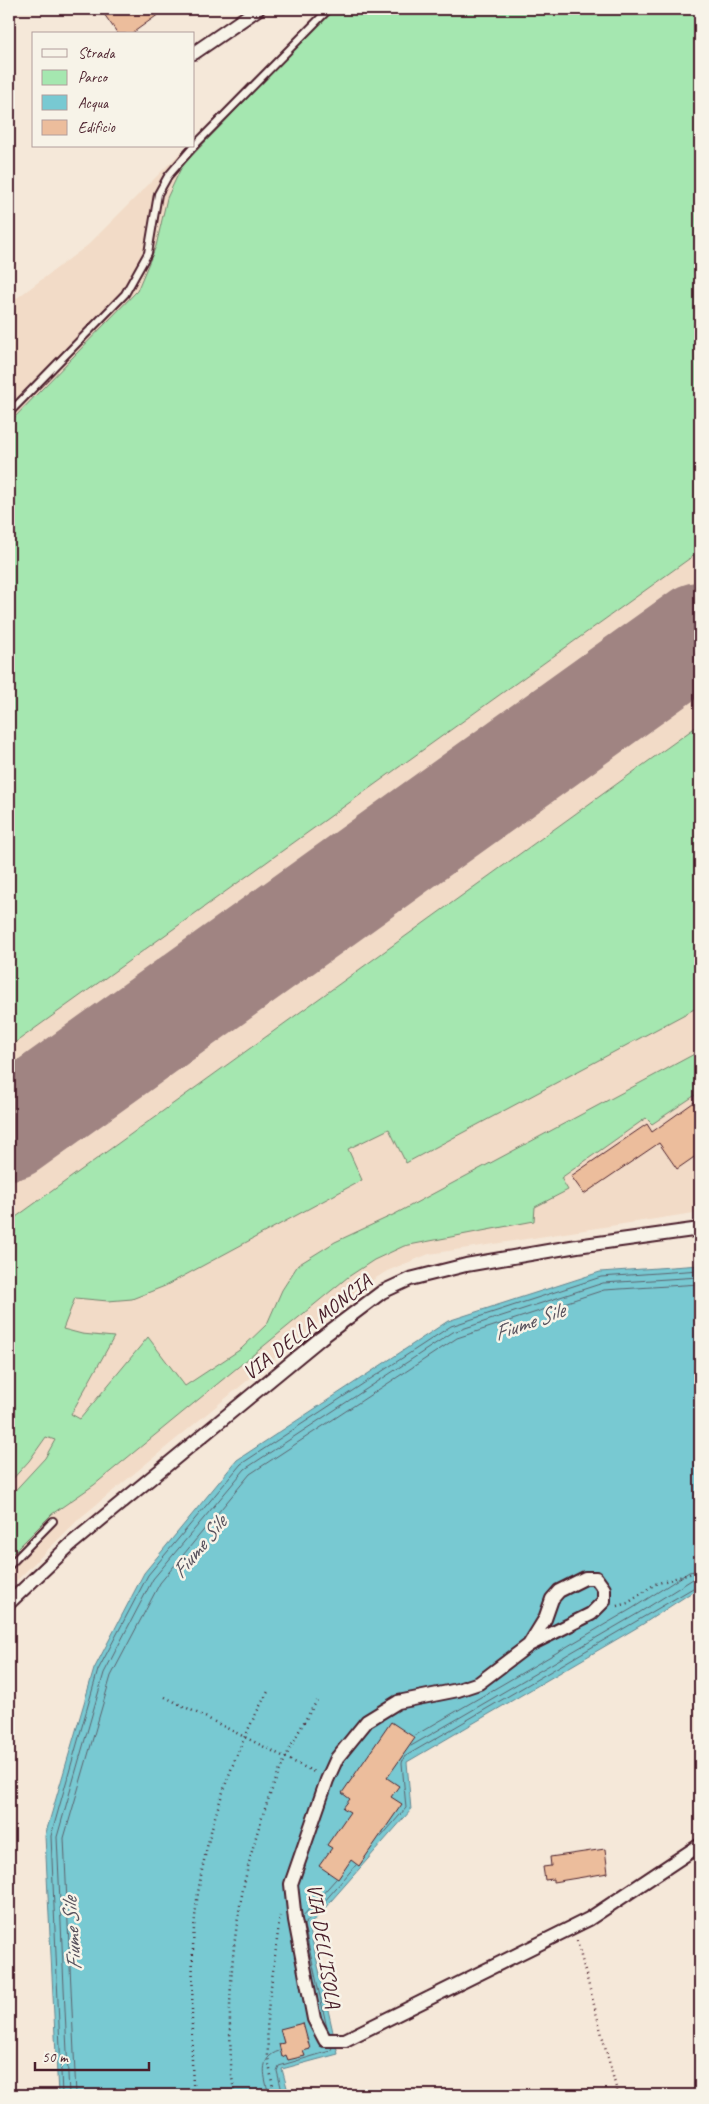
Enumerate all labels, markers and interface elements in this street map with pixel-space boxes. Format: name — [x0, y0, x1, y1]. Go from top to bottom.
legend — [32, 32, 195, 148]
text: Strada — [78, 44, 115, 63]
text: Parco — [78, 68, 109, 87]
text: Acqua — [78, 94, 109, 113]
text: Edificio — [78, 118, 116, 137]
street label: VIA DELLA MONCIA — [237, 1268, 378, 1386]
water label: Fiume Sile — [490, 1295, 572, 1348]
water label: Fiume Sile — [165, 1507, 235, 1584]
street label: VIA DELL'ISOLA — [301, 1882, 347, 2010]
water label: Fiume Sile — [55, 1893, 89, 1971]
scale bar — [35, 2039, 149, 2071]
text: 50 m — [42, 2048, 69, 2067]

